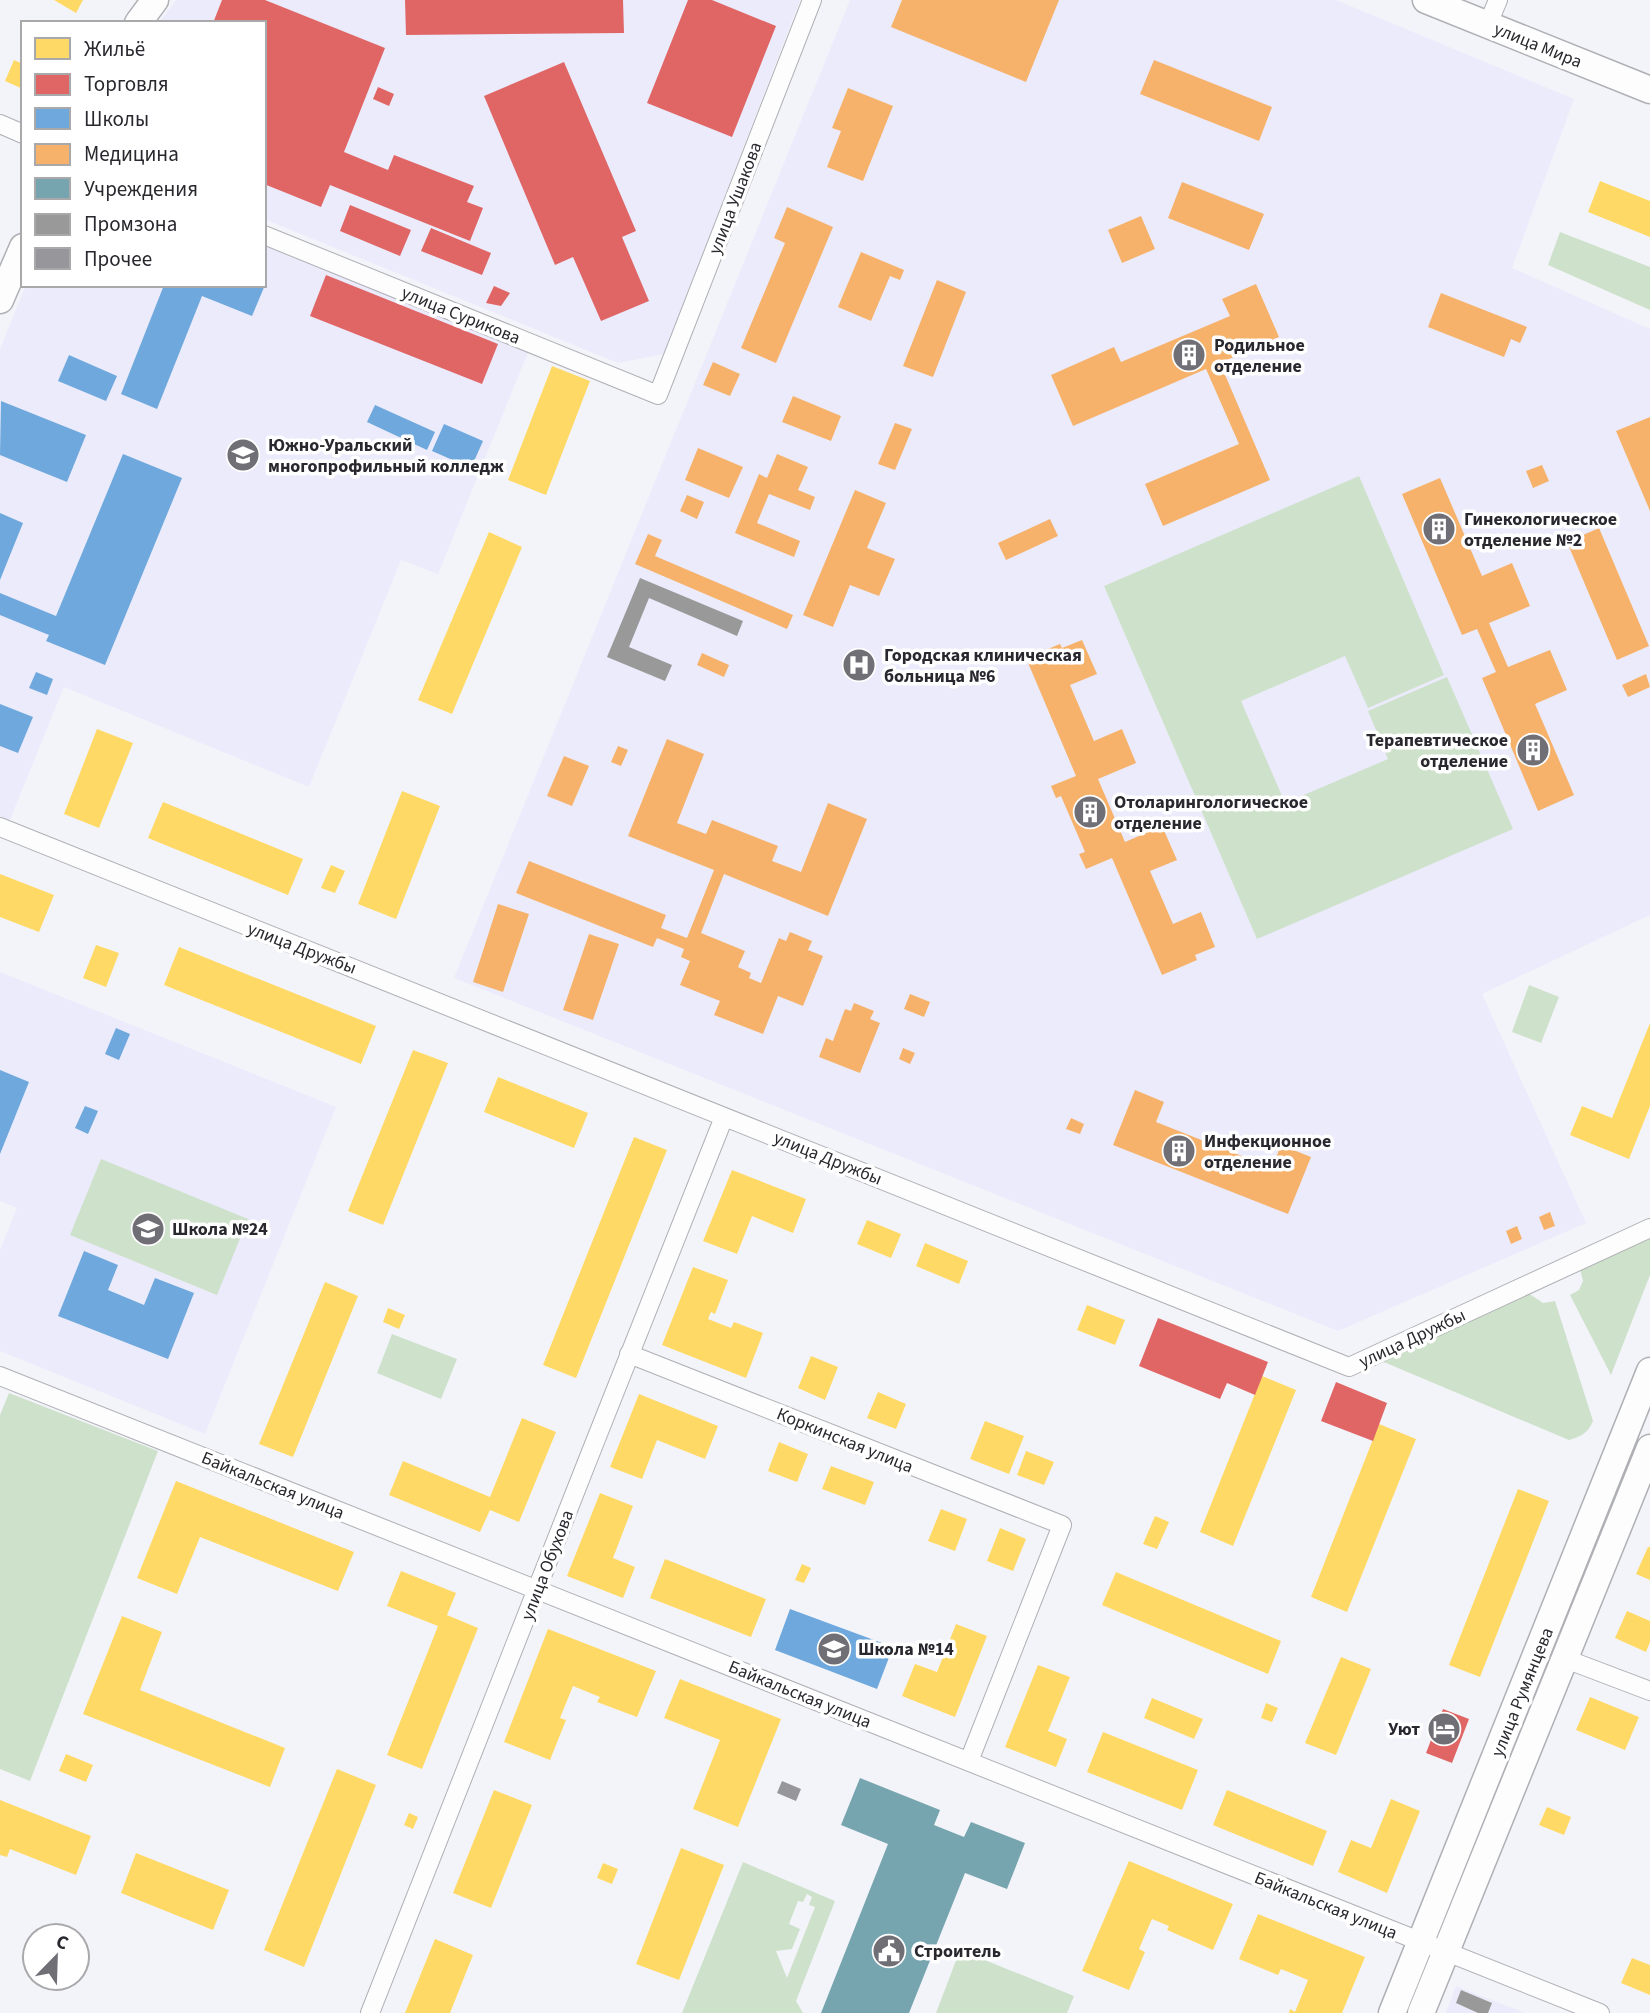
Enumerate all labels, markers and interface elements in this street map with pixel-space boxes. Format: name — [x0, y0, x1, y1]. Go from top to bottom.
street label: улица Мира — [1490, 16, 1586, 74]
legend — [21, 21, 266, 287]
text: Жильё — [84, 34, 145, 64]
text: Торговля — [84, 69, 169, 99]
text: Школы — [84, 104, 149, 134]
street label: улица Ушакова — [703, 138, 768, 258]
text: Медицина — [84, 139, 179, 169]
text: Учреждения — [84, 174, 198, 204]
text: Промзона — [84, 209, 177, 239]
text: Прочее — [84, 244, 152, 274]
street label: улица Сурикова — [398, 280, 524, 351]
place label: Родильное отделение — [1214, 333, 1305, 379]
building icon: Родильное отделение — [1170, 336, 1208, 374]
place label: Южно-Уральский многопрофильный колледж — [268, 433, 504, 479]
school or university icon: Южно-Уральский многопрофильный колледж — [224, 436, 262, 474]
place label: Гинекологическое отделение №2 — [1464, 507, 1617, 553]
building icon: Гинекологическое отделение №2 — [1420, 510, 1458, 548]
place label: Городская клиническая больница №6 — [884, 643, 1082, 689]
hospital icon: Городская клиническая больница №6 — [840, 646, 878, 684]
place label: Терапевтическое отделение — [1366, 728, 1508, 774]
building icon: Терапевтическое отделение — [1514, 731, 1552, 769]
place label: Отоларингологическое отделение — [1114, 790, 1308, 836]
building icon: Отоларингологическое отделение — [1071, 793, 1109, 831]
street label: улица Дружбы — [244, 916, 360, 981]
street label: улица Дружбы — [770, 1125, 886, 1192]
place label: Инфекционное отделение — [1204, 1129, 1331, 1175]
building icon: Инфекционное отделение — [1160, 1132, 1198, 1170]
school or university icon: Школа №24 — [129, 1210, 167, 1248]
place label: Школа №24 — [172, 1217, 268, 1242]
street label: улица Дружбы — [1355, 1303, 1470, 1374]
street label: Коркинская улица — [773, 1402, 917, 1479]
street label: Байкальская улица — [198, 1445, 348, 1526]
street label: улица Обухова — [515, 1506, 580, 1624]
street label: улица Румянцева — [1485, 1624, 1560, 1761]
school or university icon: Школа №14 — [815, 1630, 853, 1668]
place label: Школа №14 — [858, 1637, 954, 1662]
street label: Байкальская улица — [725, 1654, 875, 1735]
hotel icon: Уют — [1425, 1710, 1463, 1748]
place label: Уют — [1388, 1717, 1420, 1742]
street label: Байкальская улица — [1251, 1865, 1401, 1946]
north arrow — [21, 1922, 91, 1992]
text: С — [52, 1928, 72, 1957]
public building icon: Строитель — [870, 1932, 908, 1970]
place label: Строитель — [914, 1939, 1001, 1964]

